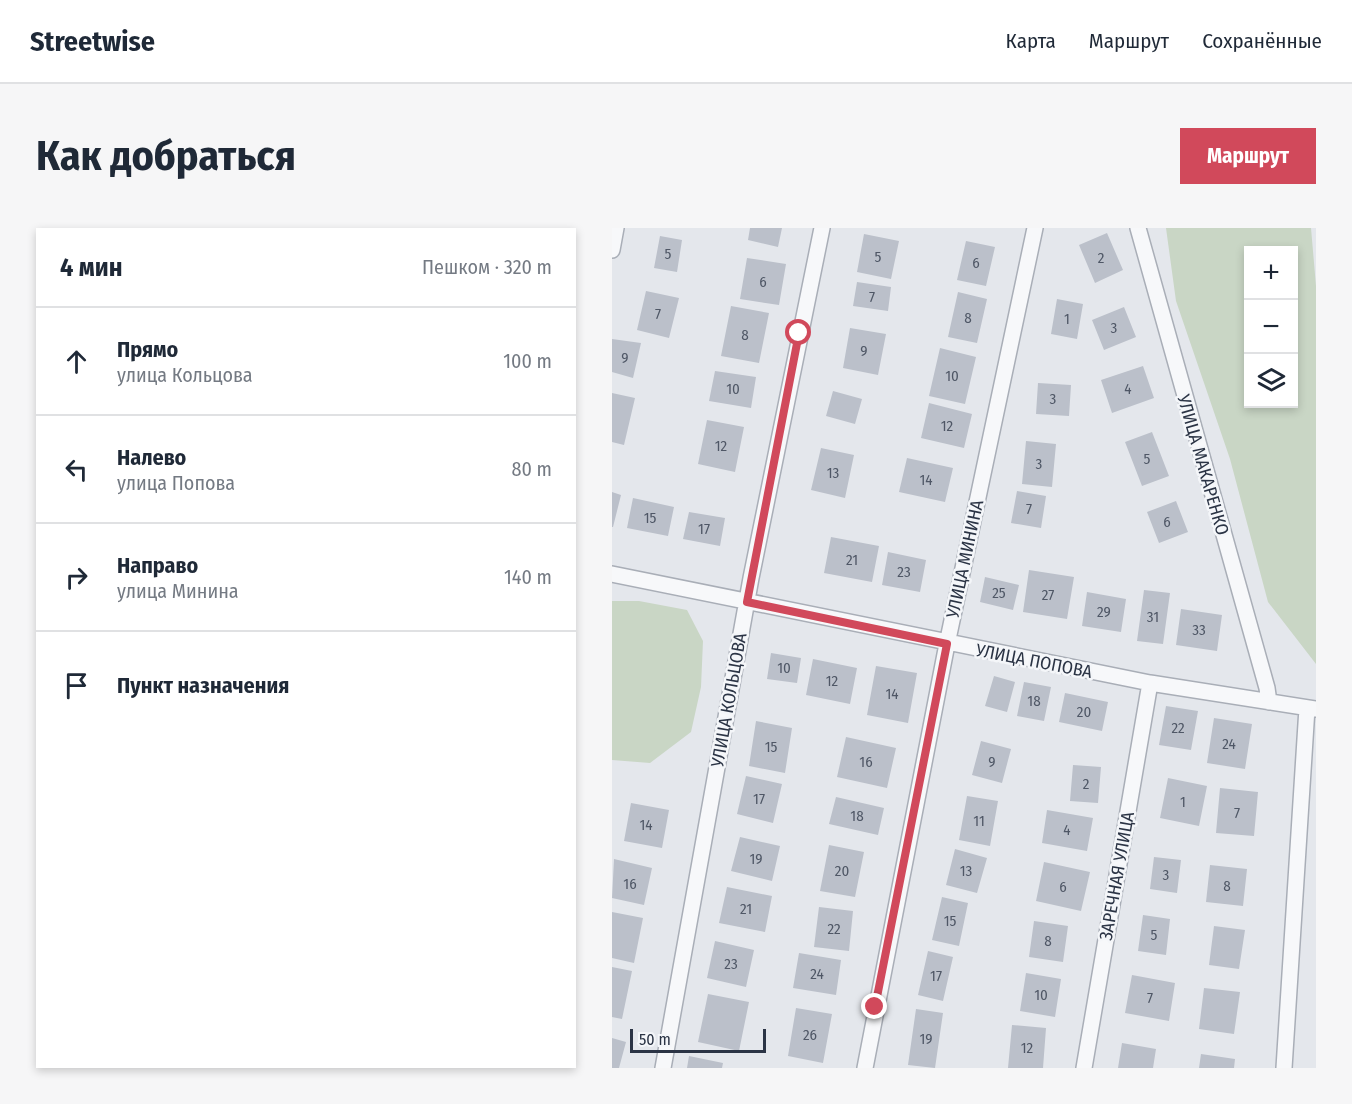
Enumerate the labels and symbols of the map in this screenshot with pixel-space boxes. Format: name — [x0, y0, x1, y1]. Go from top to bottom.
house number: 5 — [665, 245, 672, 263]
house number: 5 — [875, 248, 882, 266]
house number: 2 — [1098, 249, 1105, 267]
house number: 6 — [972, 254, 980, 272]
house number: 6 — [759, 273, 767, 291]
house number: 7 — [869, 288, 875, 306]
house number: 7 — [655, 305, 661, 323]
house number: 8 — [964, 309, 972, 327]
house number: 1 — [1064, 310, 1070, 328]
route start — [785, 319, 811, 345]
house number: 3 — [1111, 319, 1118, 337]
house number: 8 — [741, 326, 749, 344]
house number: 9 — [860, 342, 868, 360]
house number: 9 — [621, 349, 629, 367]
house number: 10 — [945, 367, 959, 385]
house number: 10 — [726, 380, 740, 398]
house number: 4 — [1124, 380, 1132, 398]
house number: 3 — [1050, 390, 1057, 408]
street label: УЛИЦА МАКАРЕНКО — [1172, 391, 1234, 538]
house number: 12 — [941, 417, 954, 435]
house number: 12 — [715, 437, 728, 455]
house number: 5 — [1144, 450, 1151, 468]
house number: 3 — [1036, 455, 1043, 473]
house number: 13 — [827, 464, 840, 482]
house number: 14 — [919, 471, 933, 489]
street label: УЛИЦА МИНИНА — [942, 497, 988, 621]
house number: 7 — [1026, 500, 1032, 518]
house number: 15 — [644, 509, 656, 527]
house number: 6 — [1163, 513, 1171, 531]
house number: 17 — [698, 520, 710, 538]
house number: 21 — [846, 551, 858, 569]
house number: 23 — [897, 563, 911, 581]
house number: 25 — [992, 584, 1006, 602]
house number: 27 — [1042, 586, 1054, 604]
house number: 29 — [1097, 603, 1111, 621]
house number: 31 — [1147, 608, 1159, 626]
house number: 33 — [1192, 621, 1206, 639]
street label: УЛИЦА КОЛЬЦОВА — [706, 631, 752, 770]
street label: УЛИЦА ПОПОВА — [973, 639, 1095, 683]
house number: 10 — [777, 659, 791, 677]
house number: 12 — [826, 672, 839, 690]
house number: 14 — [885, 685, 899, 703]
house number: 18 — [1027, 692, 1041, 710]
house number: 20 — [1077, 703, 1091, 721]
house number: 22 — [1171, 719, 1185, 737]
house number: 24 — [1222, 735, 1236, 753]
house number: 15 — [765, 738, 777, 756]
house number: 16 — [859, 753, 873, 771]
house number: 9 — [988, 753, 996, 771]
house number: 2 — [1083, 775, 1090, 793]
house number: 17 — [753, 790, 765, 808]
house number: 1 — [1180, 793, 1186, 811]
house number: 7 — [1234, 804, 1240, 822]
house number: 18 — [850, 807, 864, 825]
street label: ЗАРЕЧНАЯ УЛИЦА — [1095, 809, 1139, 942]
house number: 11 — [973, 812, 985, 830]
house number: 14 — [639, 816, 653, 834]
house number: 4 — [1063, 821, 1071, 839]
house number: 19 — [749, 850, 763, 868]
house number: 20 — [835, 862, 849, 880]
house number: 13 — [960, 862, 973, 880]
house number: 3 — [1163, 866, 1170, 884]
house number: 16 — [623, 875, 637, 893]
house number: 8 — [1223, 877, 1231, 895]
house number: 6 — [1059, 878, 1067, 896]
house number: 21 — [740, 900, 752, 918]
house number: 15 — [944, 912, 956, 930]
house number: 22 — [827, 920, 841, 938]
house number: 5 — [1151, 926, 1158, 944]
house number: 8 — [1044, 932, 1052, 950]
house number: 23 — [724, 955, 738, 973]
house number: 24 — [810, 965, 824, 983]
house number: 17 — [930, 967, 942, 985]
house number: 10 — [1034, 986, 1048, 1004]
house number: 7 — [1147, 989, 1153, 1007]
route end — [861, 993, 887, 1019]
scale bar — [630, 1026, 766, 1054]
house number: 26 — [803, 1026, 817, 1044]
house number: 19 — [919, 1030, 933, 1048]
house number: 12 — [1021, 1039, 1034, 1057]

